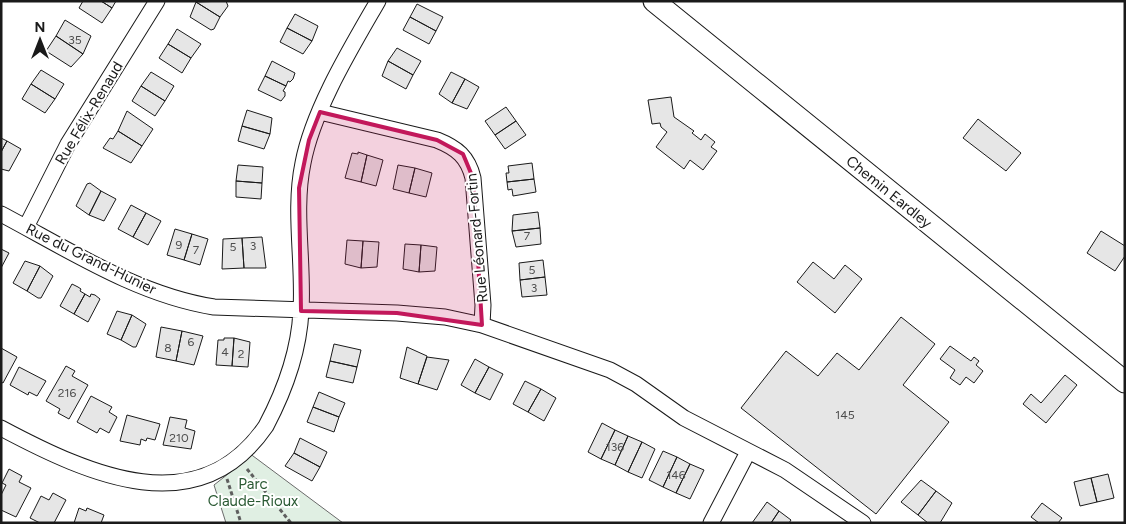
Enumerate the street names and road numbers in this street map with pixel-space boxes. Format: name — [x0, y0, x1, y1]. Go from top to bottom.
street label: Rue Félix-Renaud — [51, 58, 127, 168]
street label: Chemin Eardley — [842, 152, 936, 232]
street label: Rue Léonard-Fortin — [462, 173, 492, 303]
street label: Rue du Grand-Hunier — [23, 220, 159, 298]

